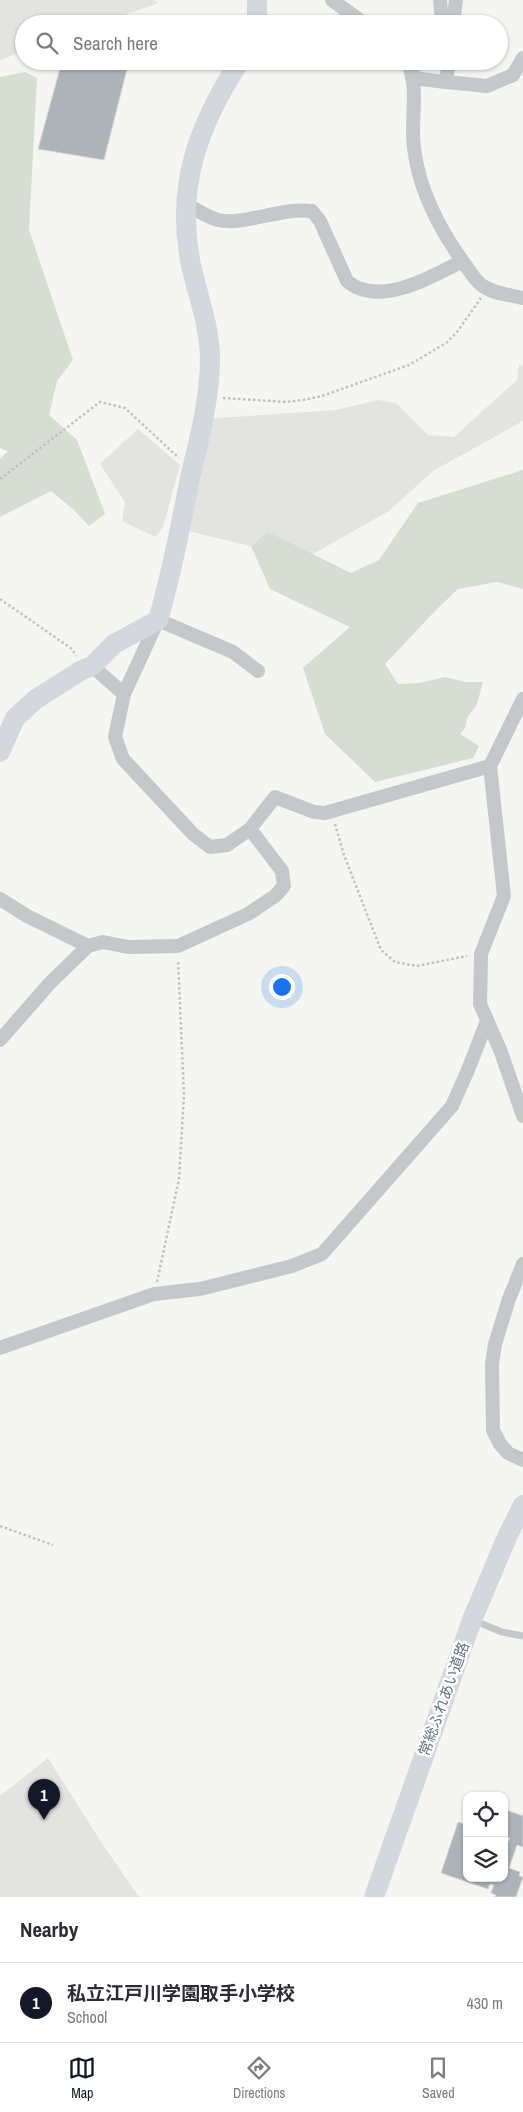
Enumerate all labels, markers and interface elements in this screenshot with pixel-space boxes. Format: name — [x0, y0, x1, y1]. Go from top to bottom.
search box — [15, 15, 508, 70]
icon: search — [33, 29, 61, 57]
text: Search here — [73, 30, 158, 56]
your location — [269, 974, 295, 1000]
street label: 常総ふれあい道路 — [413, 1639, 474, 1759]
pin: 1 — [28, 1779, 60, 1820]
map controls — [463, 1792, 508, 1882]
button: locate — [463, 1792, 508, 1837]
button: layers — [463, 1837, 508, 1882]
text: Nearby — [20, 1915, 78, 1944]
text: 私立江戸川学園取手小学校 — [67, 1980, 295, 2006]
text: 1 — [32, 1992, 40, 2014]
text: 430 m — [467, 1992, 503, 2014]
text: School — [67, 2006, 107, 2028]
tab: Map — [68, 2054, 96, 2102]
tab: Directions — [233, 2054, 285, 2102]
tab: Saved — [422, 2054, 455, 2102]

